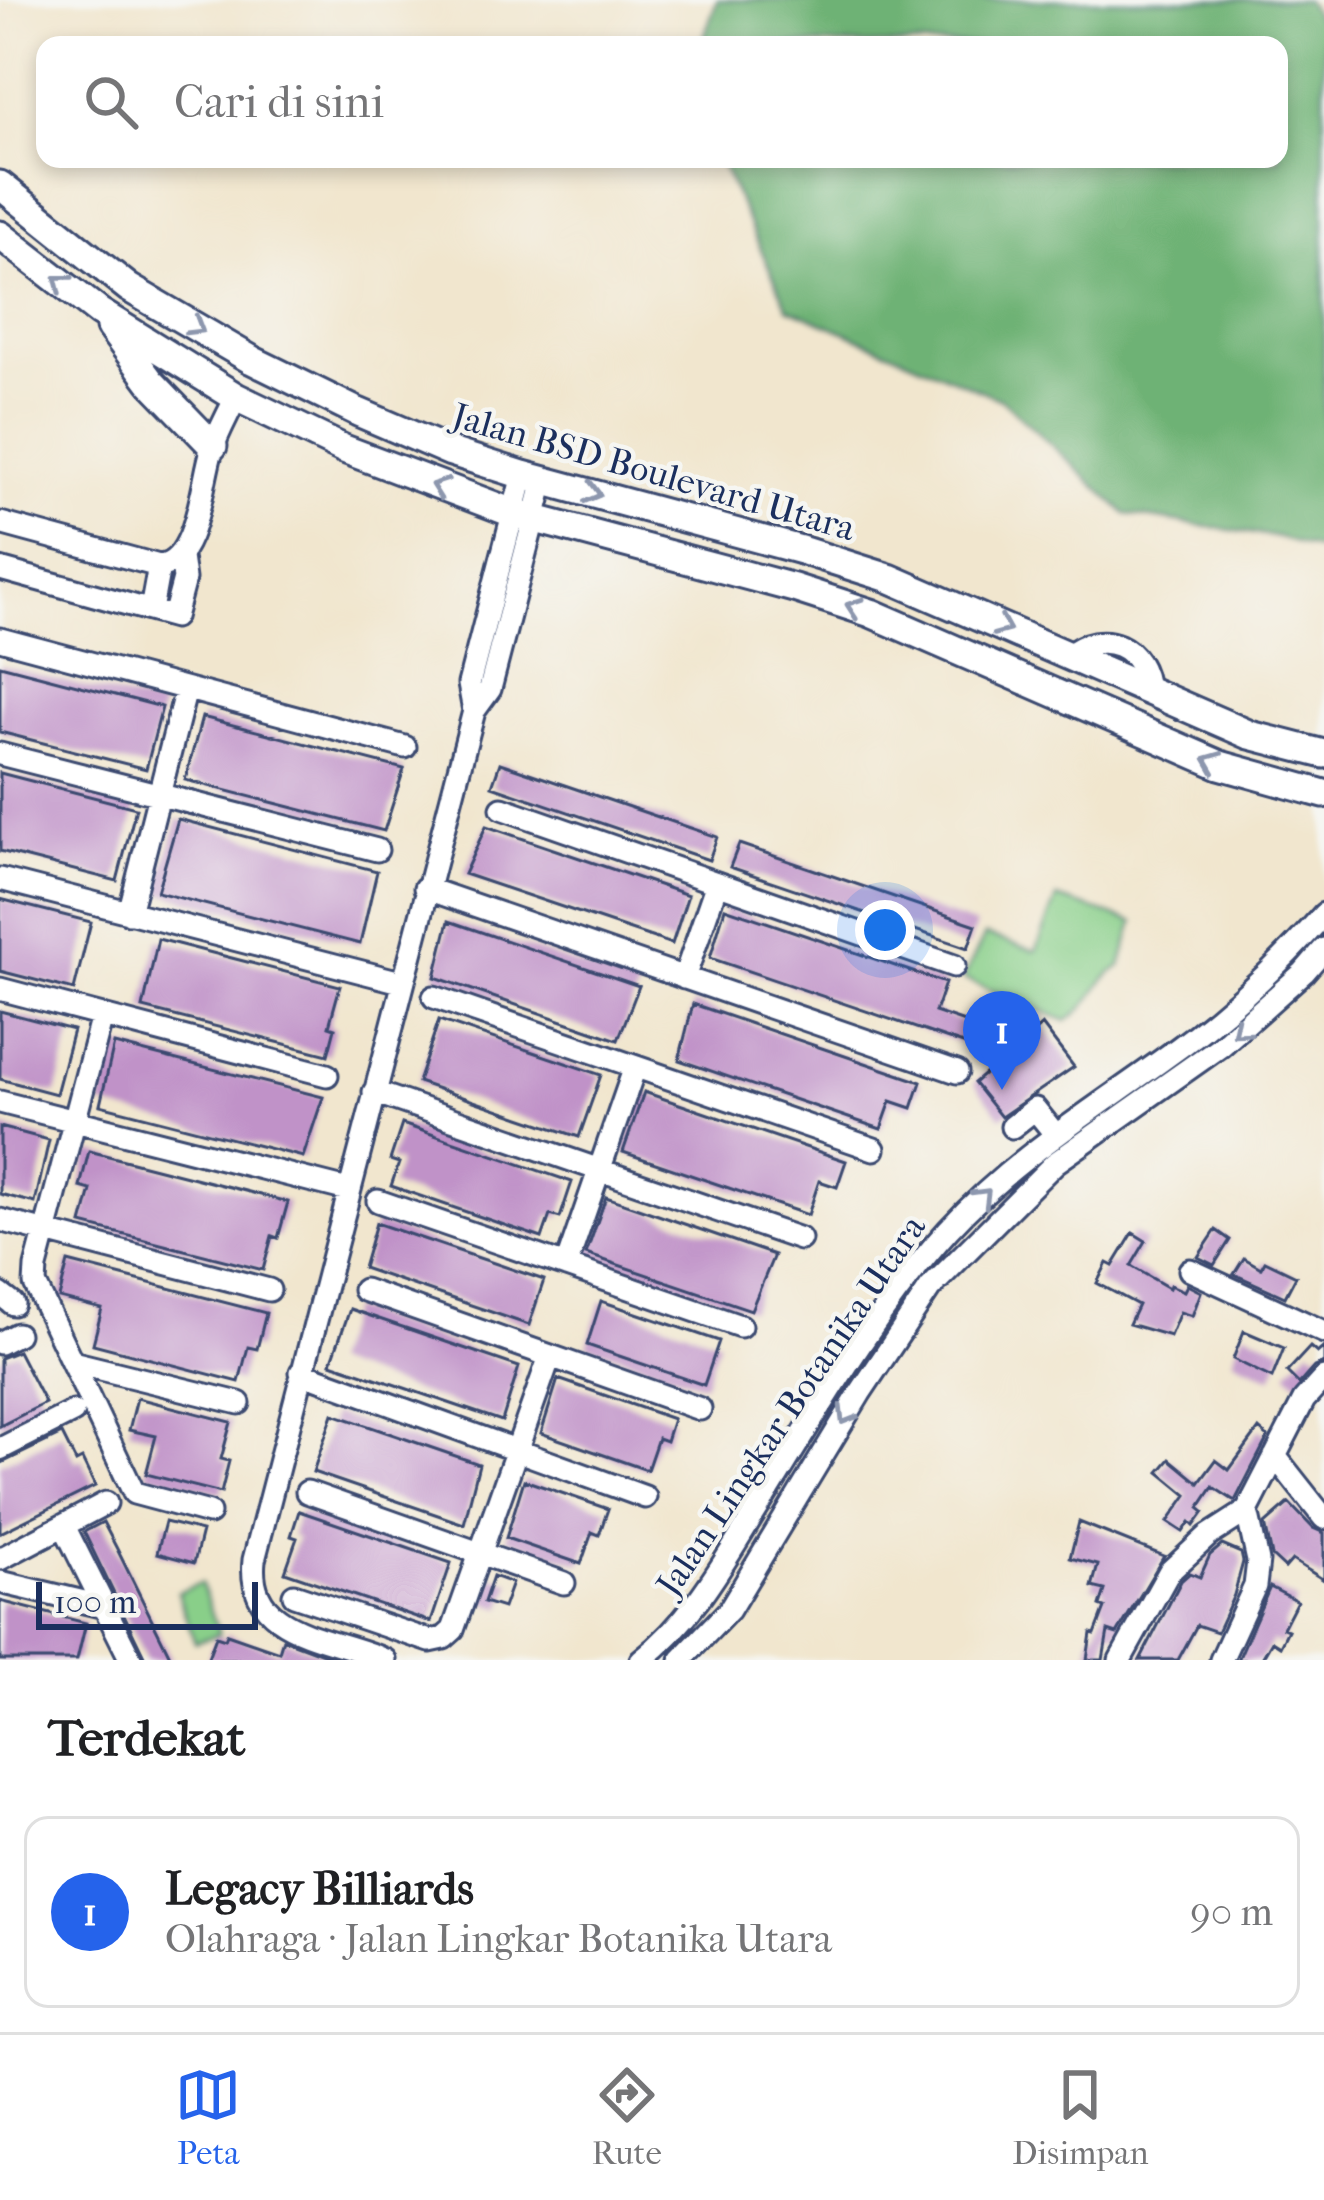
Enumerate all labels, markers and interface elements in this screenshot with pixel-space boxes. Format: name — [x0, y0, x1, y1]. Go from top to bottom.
search box — [36, 36, 1288, 168]
icon: search — [78, 69, 144, 135]
text: Cari di sini — [174, 76, 384, 129]
one-way arrow — [52, 275, 74, 296]
one-way arrow — [183, 313, 205, 336]
street label: Jalan BSD Boulevard Utara — [445, 394, 860, 550]
one-way arrow — [430, 476, 451, 501]
one-way arrow — [583, 479, 603, 504]
one-way arrow — [844, 597, 865, 622]
one-way arrow — [992, 613, 1013, 637]
one-way arrow — [1202, 750, 1223, 775]
your location — [855, 900, 915, 960]
pin: 1 — [963, 991, 1041, 1090]
one-way arrow — [1232, 1015, 1254, 1037]
one-way arrow — [968, 1188, 990, 1210]
street label: Jalan Lingkar Botanika Utara — [646, 1207, 934, 1606]
one-way arrow — [838, 1403, 860, 1425]
scale bar — [36, 1576, 258, 1629]
text: 100 m — [54, 1583, 137, 1622]
text: Terdekat — [48, 1708, 245, 1768]
text: Legacy Billiards — [165, 1863, 474, 1916]
text: 1 — [83, 1889, 97, 1935]
text: 90 m — [1190, 1889, 1273, 1935]
text: Olahraga · Jalan Lingkar Botanika Utara — [165, 1916, 832, 1962]
tab: Peta — [175, 2062, 241, 2173]
tab: Rute — [592, 2062, 662, 2173]
tab: Disimpan — [1012, 2062, 1149, 2173]

